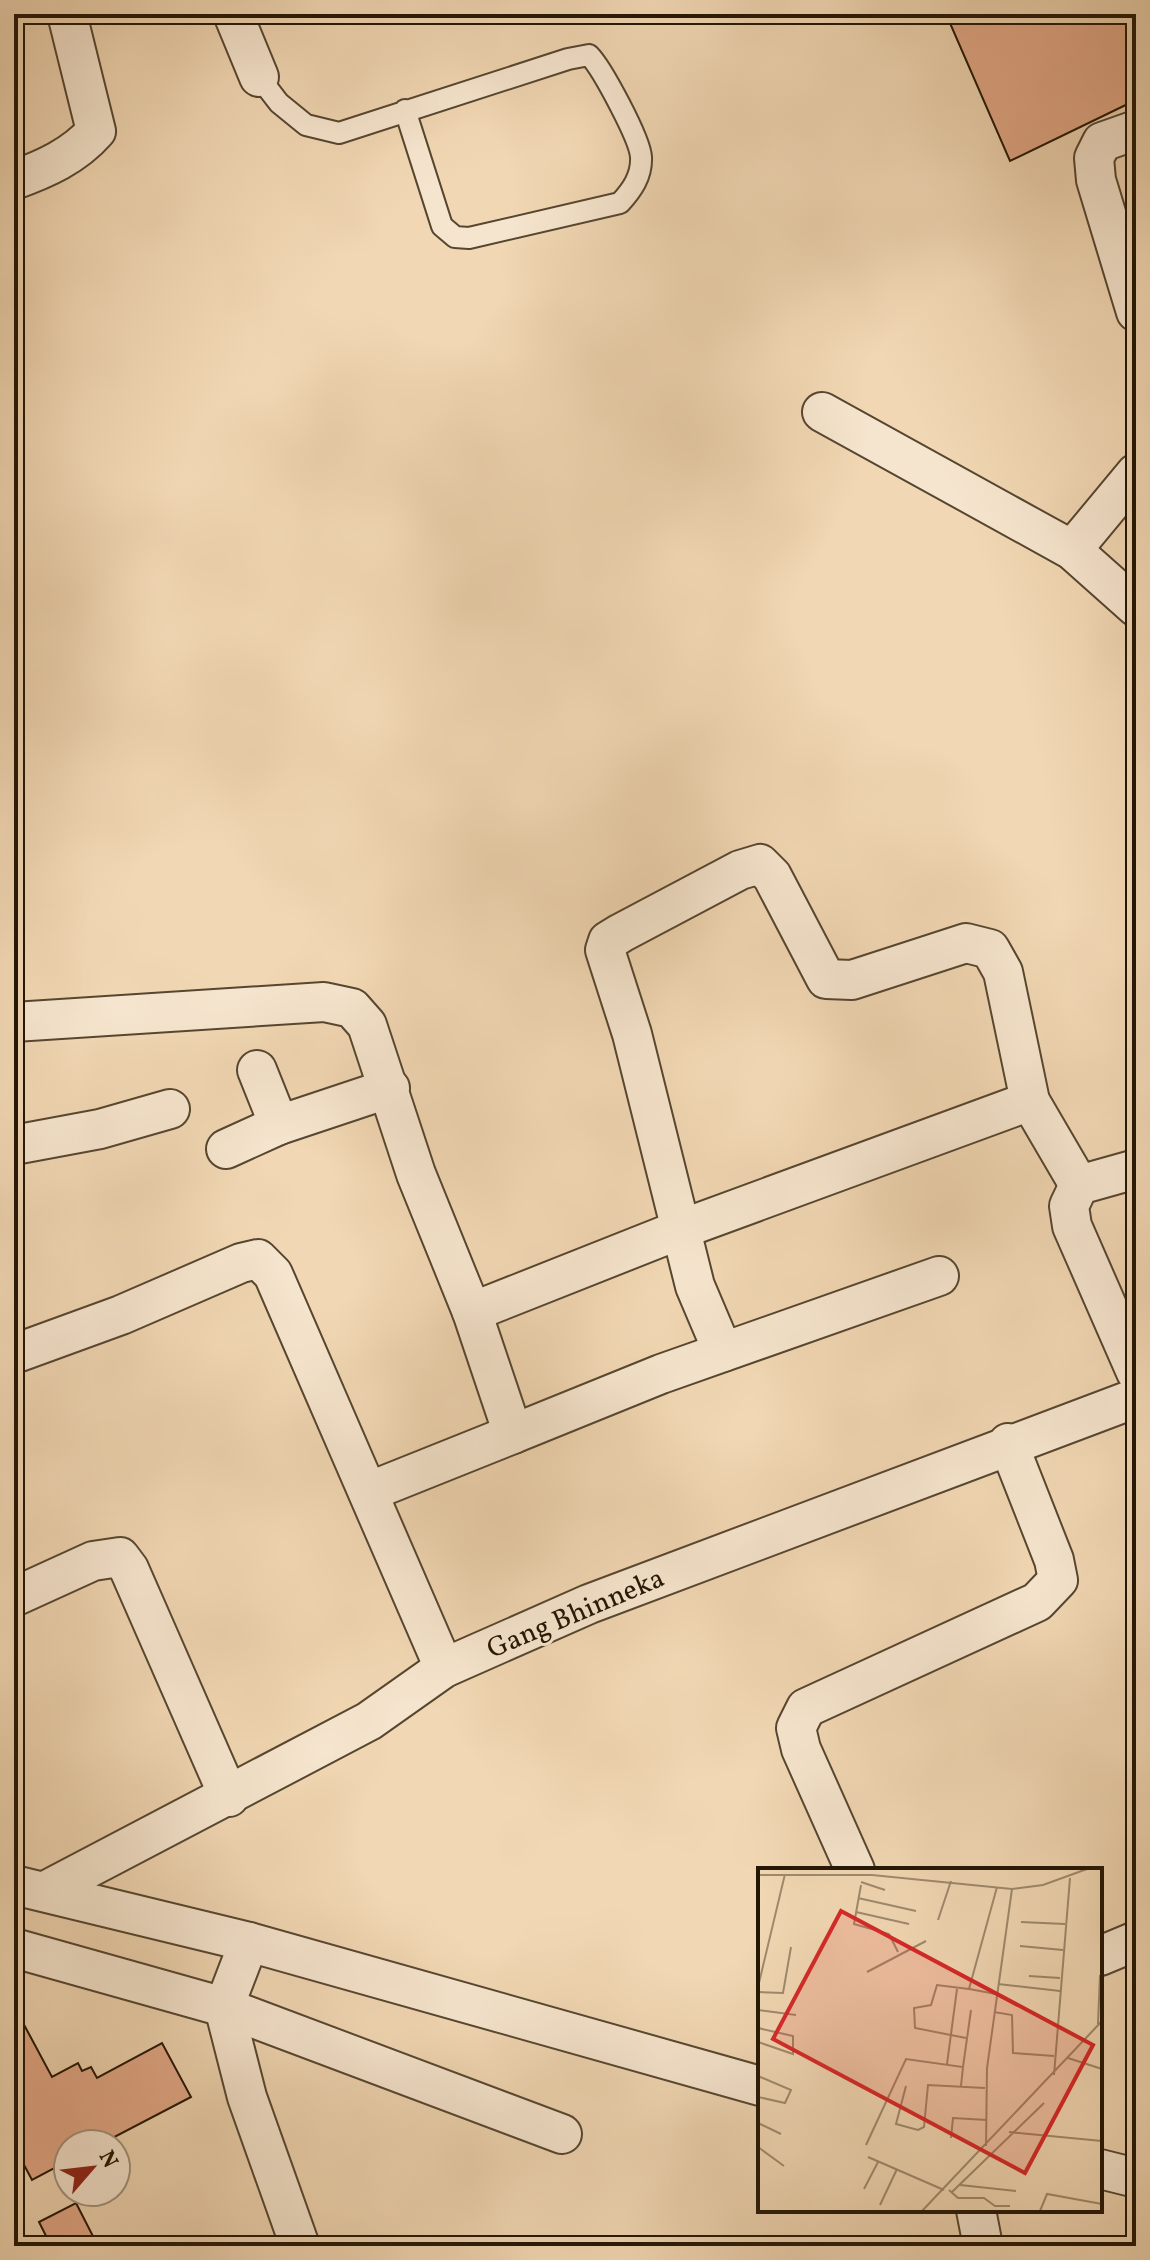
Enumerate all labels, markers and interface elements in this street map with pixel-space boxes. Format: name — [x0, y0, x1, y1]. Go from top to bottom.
street label: Gang Bhinneka — [481, 1559, 671, 1669]
inset map — [758, 1868, 1102, 2212]
north arrow — [52, 2128, 132, 2208]
text: N — [90, 2145, 125, 2174]

